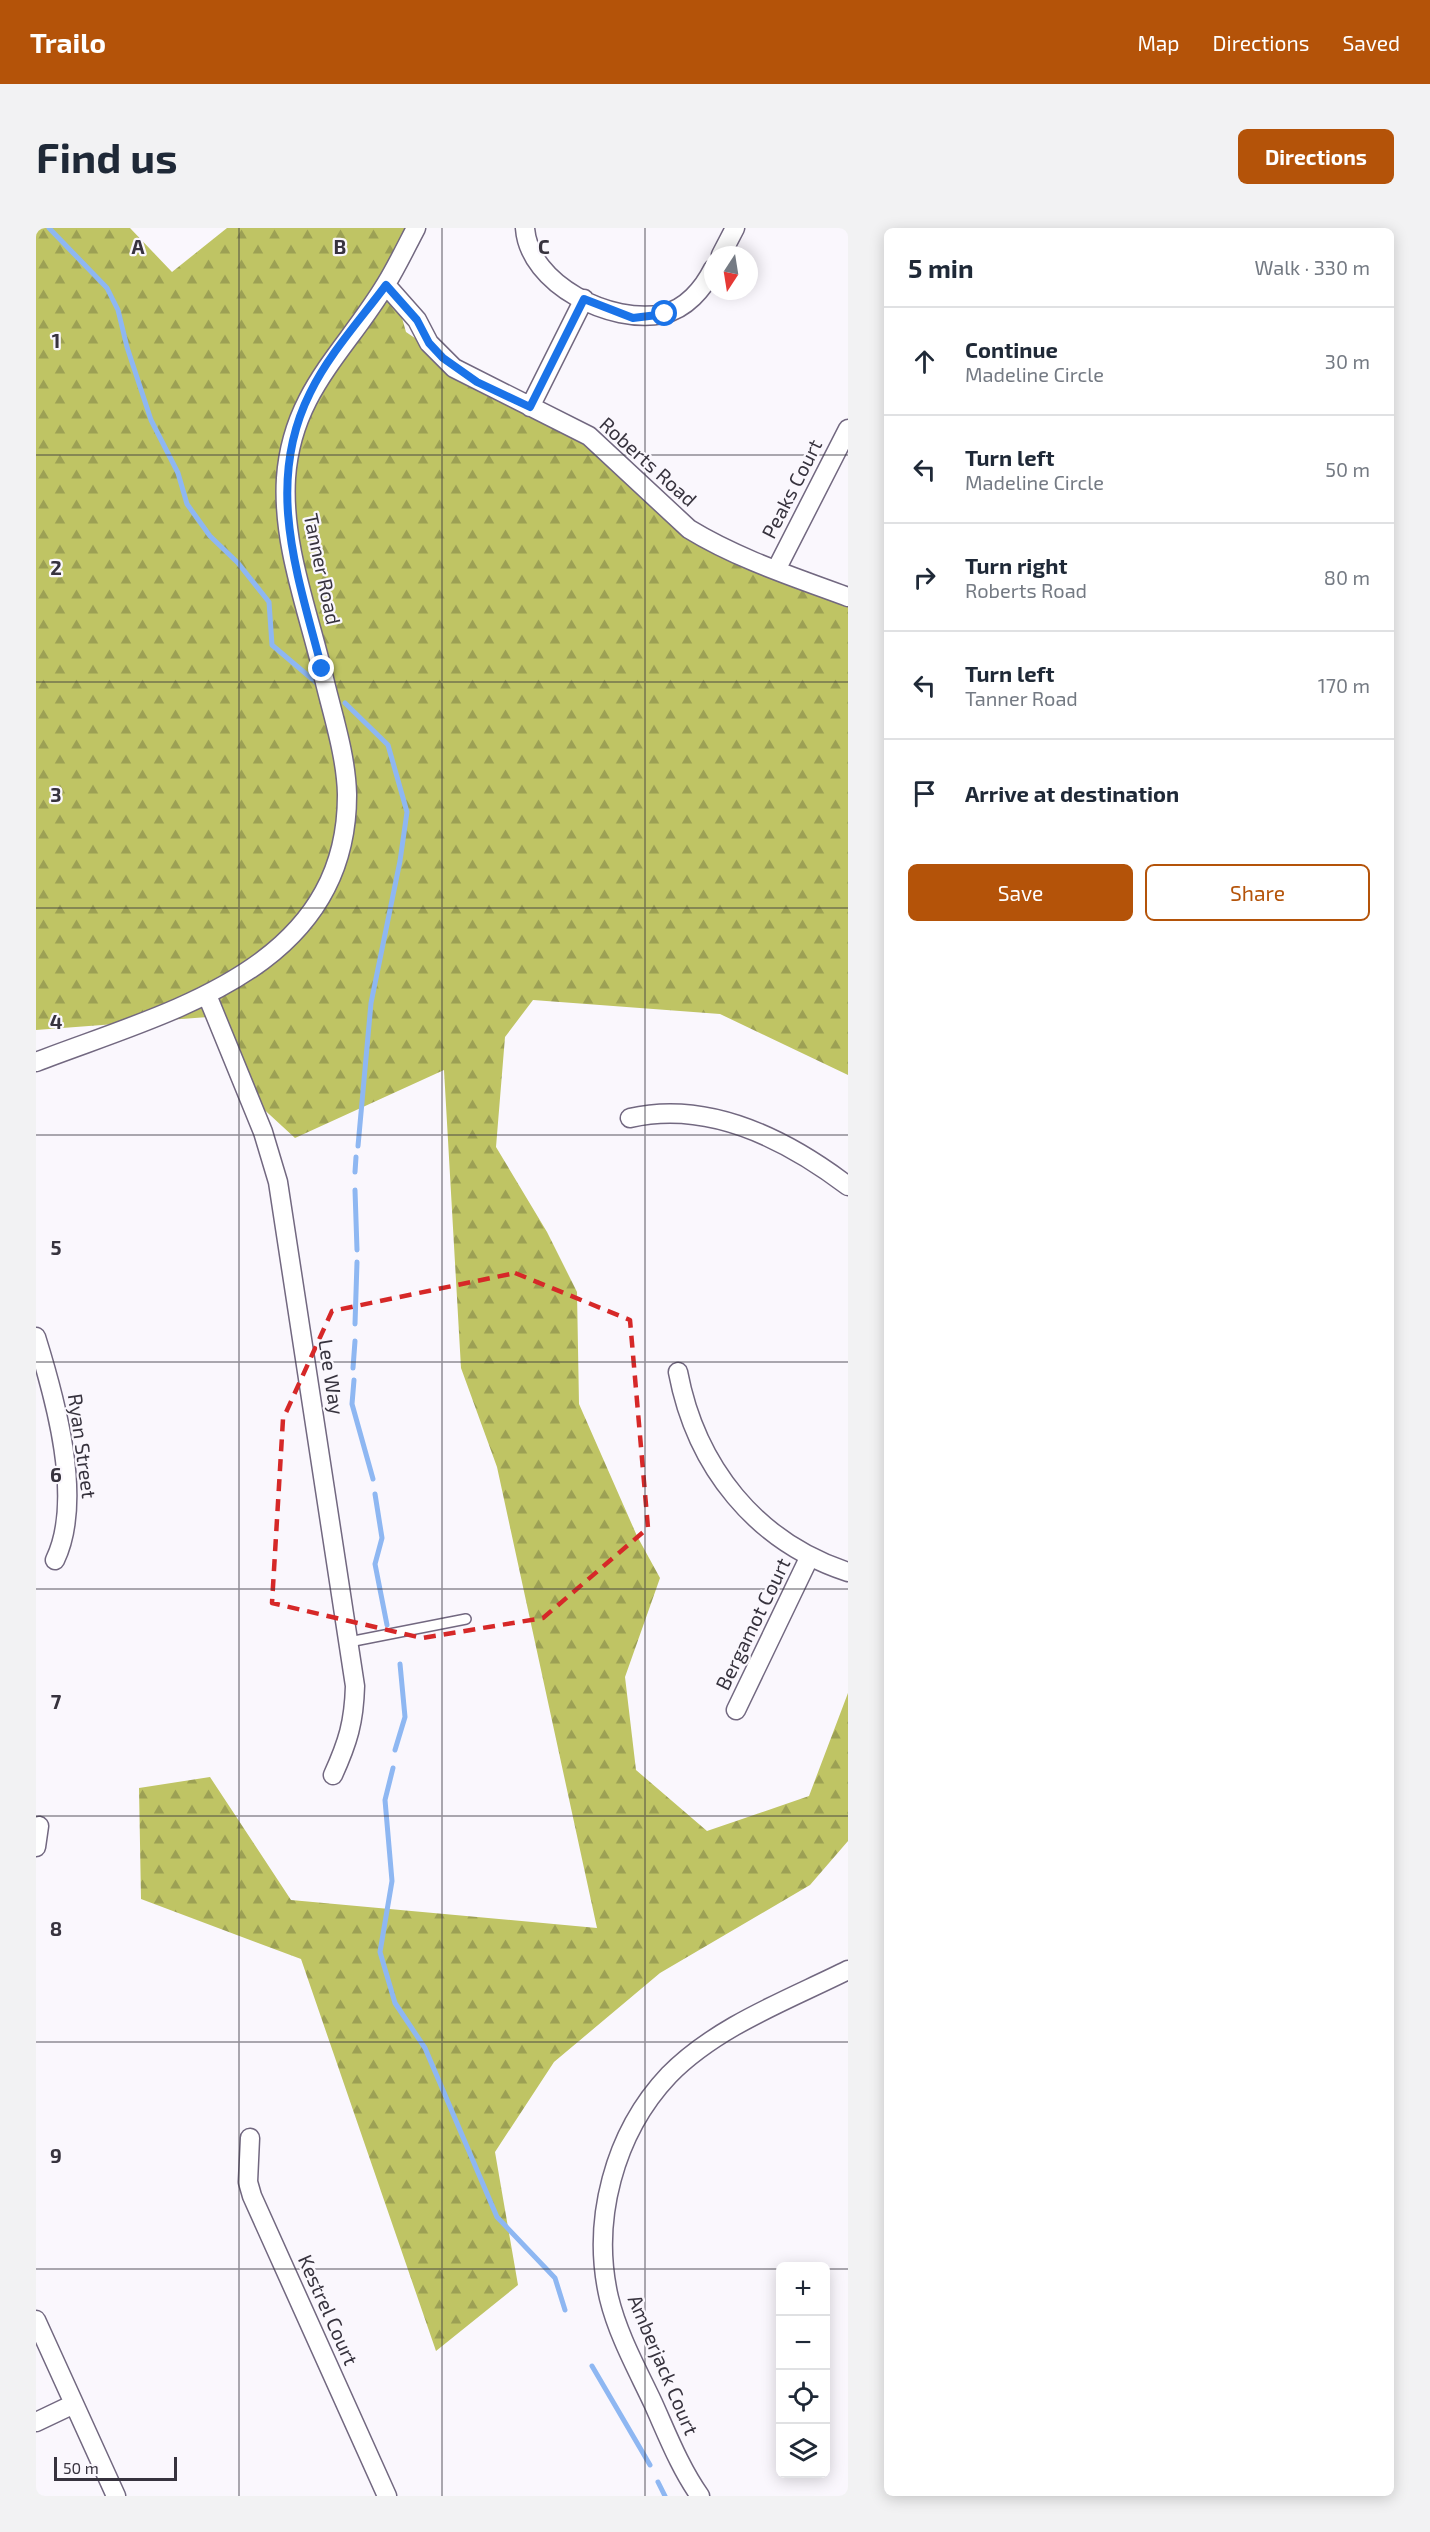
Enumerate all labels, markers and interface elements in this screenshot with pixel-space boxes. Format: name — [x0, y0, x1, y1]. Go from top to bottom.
text: Trailo — [30, 25, 106, 59]
text: Map — [1137, 30, 1180, 55]
text: Directions — [1213, 30, 1309, 55]
text: Saved — [1342, 30, 1400, 55]
button: Directions — [1238, 129, 1394, 184]
text: Find us — [36, 131, 178, 181]
text: A — [131, 234, 145, 258]
text: B — [334, 234, 346, 258]
text: C — [538, 234, 550, 258]
north arrow — [704, 246, 758, 300]
text: 5 min — [908, 252, 974, 283]
text: Walk · 330 m — [1254, 255, 1370, 279]
route start — [651, 300, 677, 326]
text: 1 — [52, 328, 60, 352]
text: Continue — [965, 336, 1058, 362]
icon: ahead — [908, 345, 941, 378]
text: 30 m — [1325, 349, 1370, 373]
text: Madeline Circle — [965, 362, 1104, 386]
street label: Roberts Road — [595, 411, 702, 511]
street label: Peaks Court — [756, 435, 826, 542]
text: Turn left — [965, 444, 1054, 470]
icon: left — [908, 453, 941, 486]
text: 50 m — [1325, 457, 1370, 481]
text: Madeline Circle — [965, 470, 1104, 494]
street label: Tanner Road — [300, 511, 346, 626]
text: Turn right — [965, 552, 1067, 578]
text: 2 — [50, 555, 62, 579]
icon: right — [908, 561, 941, 594]
text: 80 m — [1324, 565, 1370, 589]
text: Roberts Road — [965, 578, 1087, 602]
route end — [308, 655, 334, 681]
text: Turn left — [965, 660, 1054, 686]
icon: left — [908, 669, 941, 702]
text: 170 m — [1318, 673, 1370, 697]
text: Tanner Road — [965, 686, 1078, 710]
icon: arrive — [908, 777, 941, 810]
text: Arrive at destination — [965, 780, 1179, 806]
text: 3 — [50, 782, 62, 806]
button: Save — [908, 864, 1133, 921]
button: Share — [1145, 864, 1370, 921]
text: 4 — [50, 1009, 63, 1033]
text: 5 — [50, 1235, 62, 1259]
street label: Lee Way — [314, 1337, 350, 1417]
street label: Ryan Street — [64, 1392, 102, 1500]
text: 6 — [50, 1462, 62, 1486]
street label: Bergamot Court — [710, 1553, 795, 1693]
text: 7 — [51, 1689, 62, 1713]
text: 8 — [50, 1916, 62, 1940]
text: 9 — [50, 2143, 62, 2167]
street label: Kestrel Court — [294, 2251, 364, 2369]
map controls — [776, 2262, 830, 2478]
button: + — [776, 2262, 830, 2316]
street label: Amberjack Court — [624, 2291, 704, 2439]
button: − — [776, 2316, 830, 2370]
button: locate — [776, 2370, 830, 2424]
button: layers — [776, 2424, 830, 2478]
scale bar — [54, 2454, 177, 2482]
text: 50 m — [63, 2458, 99, 2477]

